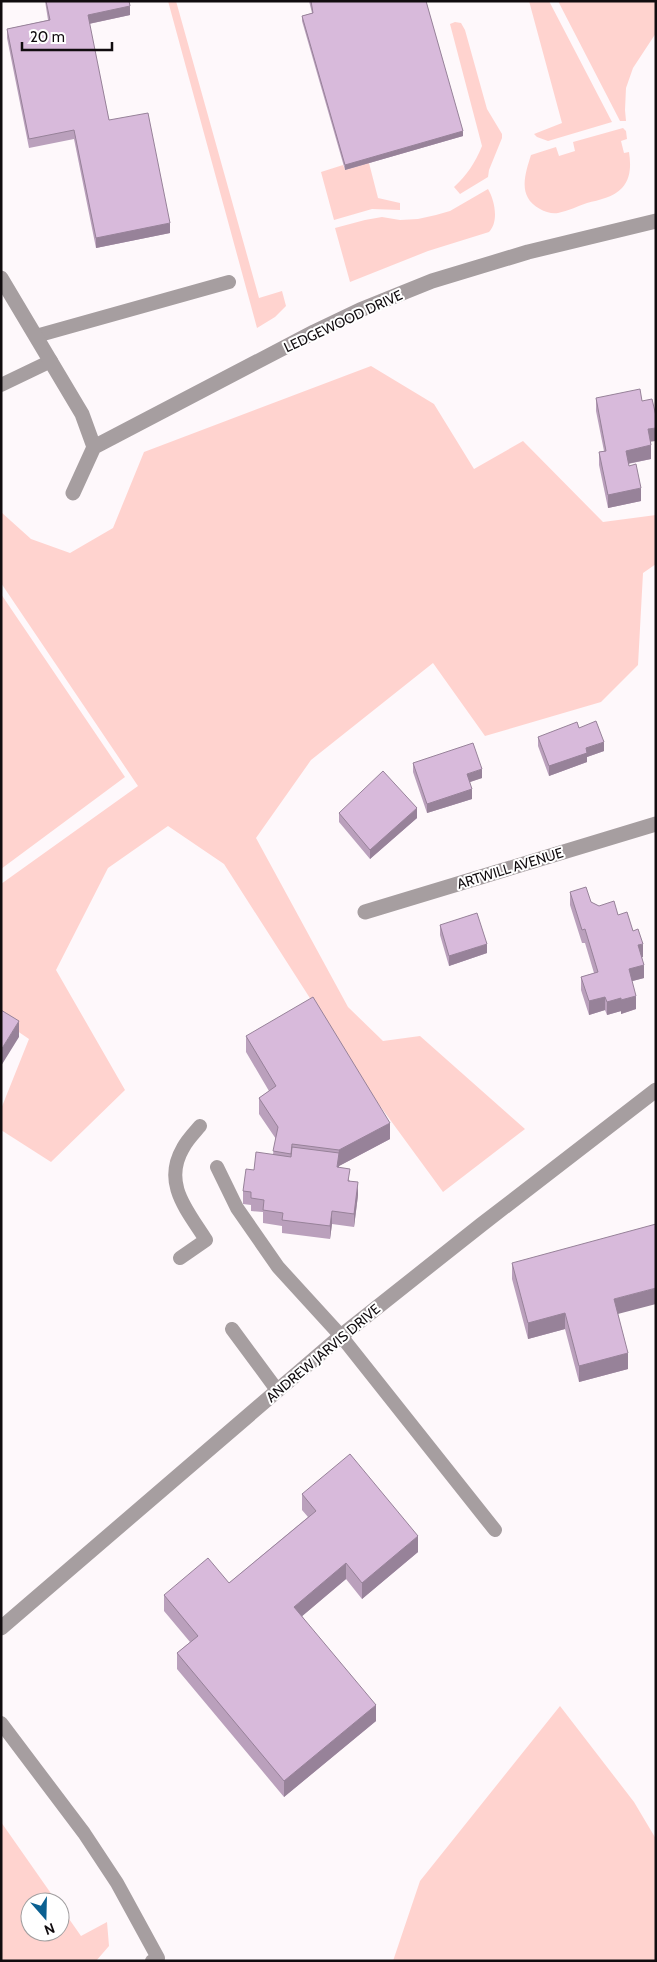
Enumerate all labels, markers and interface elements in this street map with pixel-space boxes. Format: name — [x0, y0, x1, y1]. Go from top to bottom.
scale bar — [22, 20, 112, 52]
text: 20 m — [30, 28, 65, 46]
street label: LEDGEWOOD DRIVE — [281, 286, 405, 356]
street label: ARTWILL AVENUE — [455, 843, 566, 893]
street label: ANDREW JARVIS DRIVE — [262, 1300, 384, 1406]
north arrow — [20, 1892, 70, 1942]
text: N — [42, 1919, 57, 1939]

